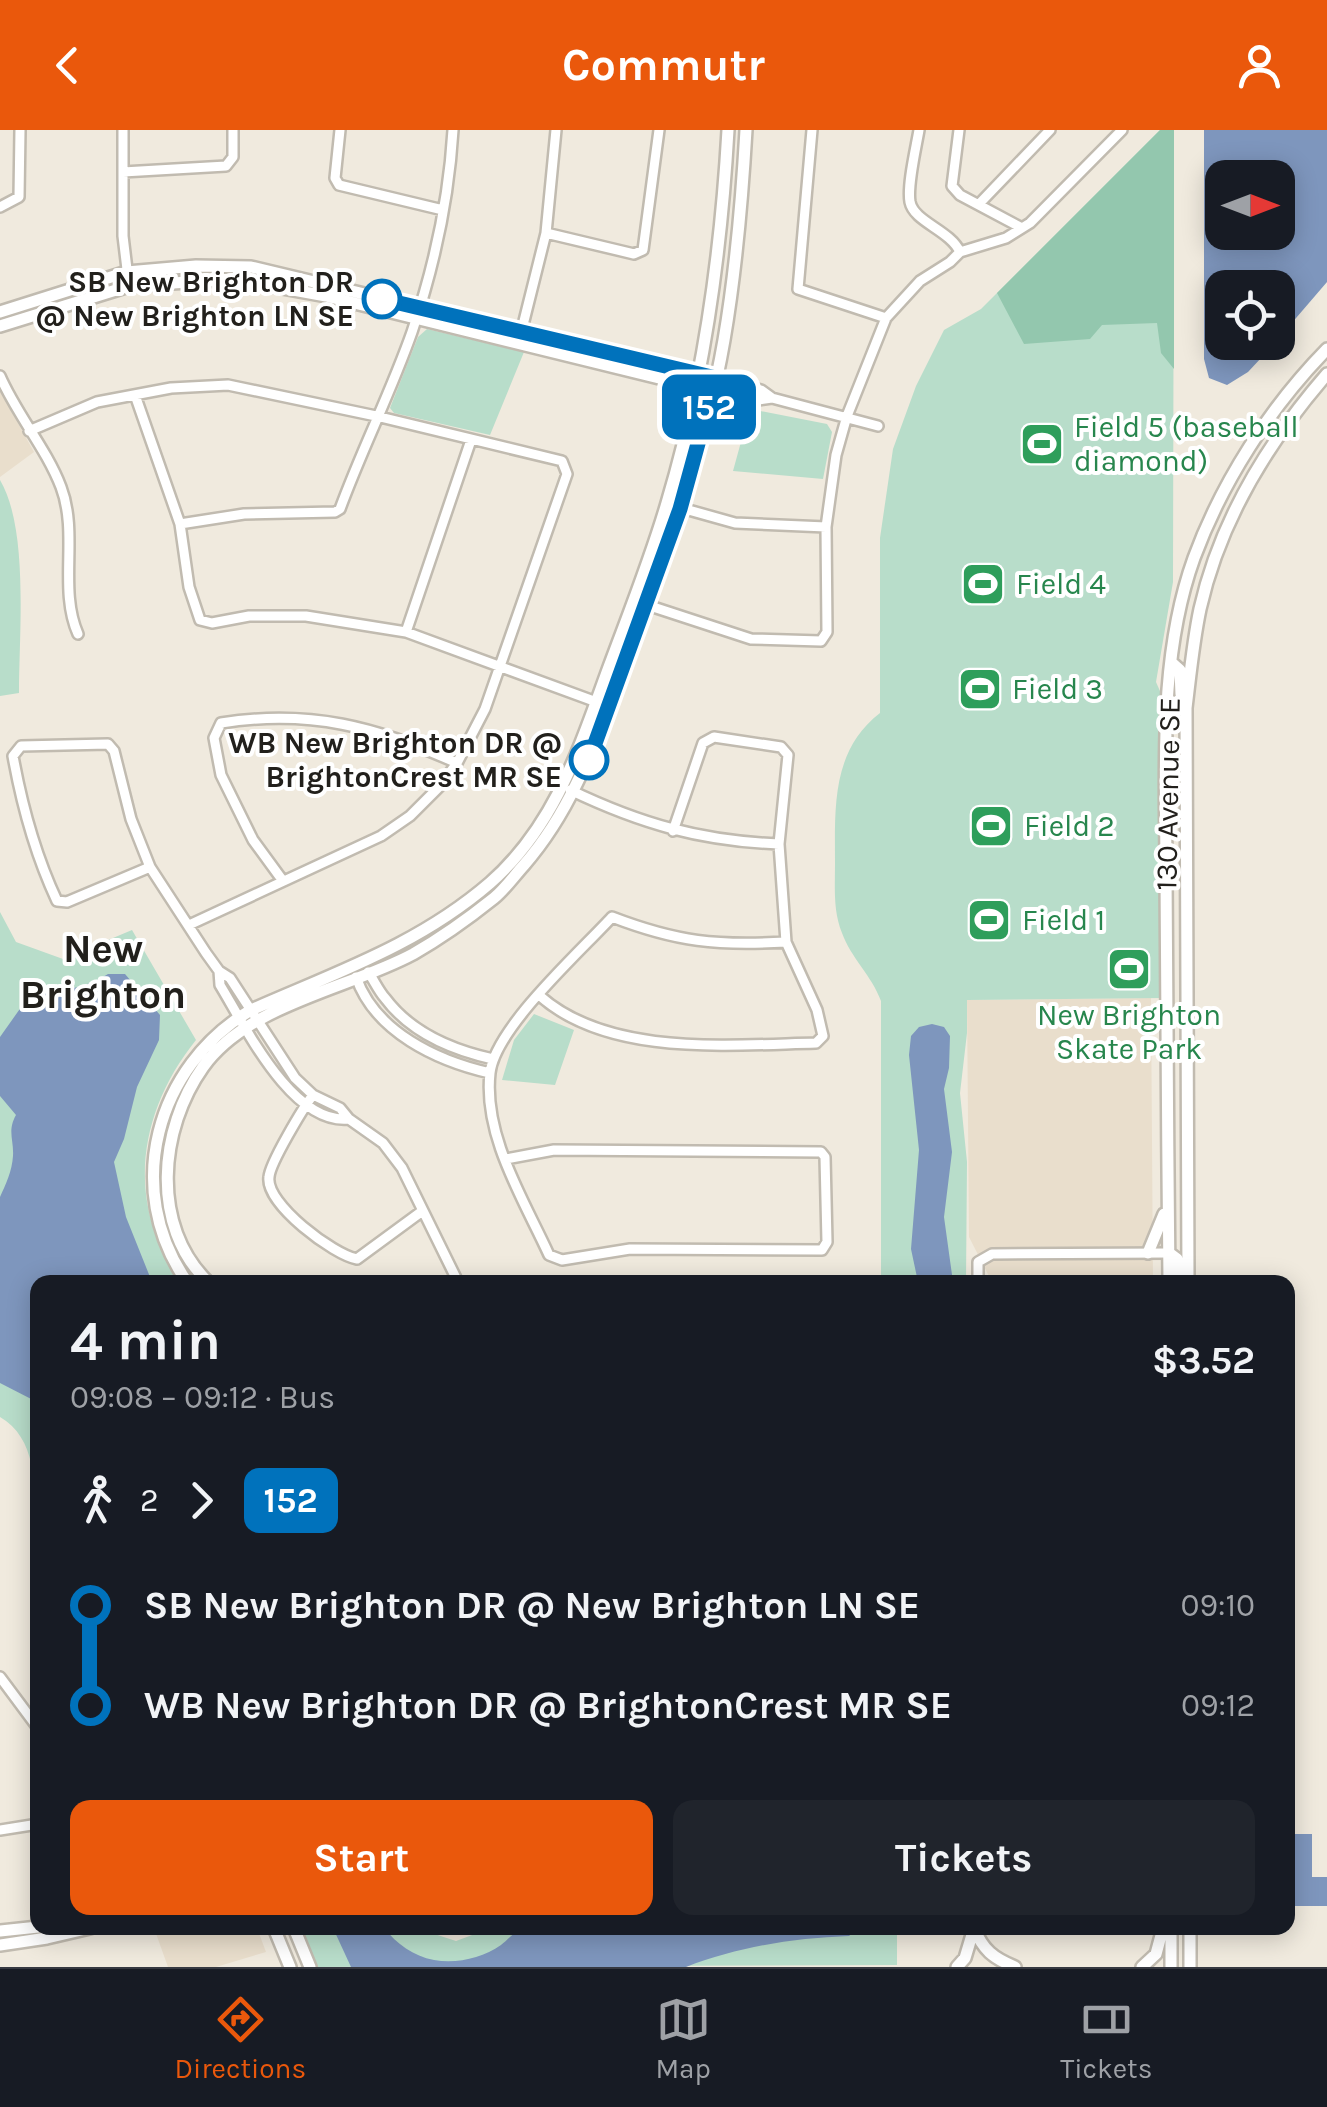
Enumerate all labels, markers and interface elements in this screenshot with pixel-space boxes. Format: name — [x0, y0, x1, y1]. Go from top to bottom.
icon: back — [40, 38, 95, 93]
icon: person — [1232, 38, 1287, 93]
text: Commutr — [562, 39, 765, 91]
north arrow — [1205, 160, 1295, 250]
map controls — [1205, 160, 1295, 360]
place label: SB New Brighton DR @ New Brighton LN SE — [35, 264, 354, 334]
button: locate — [1205, 270, 1295, 360]
marker: SB New Brighton DR @ New Brighton LN SE — [363, 280, 401, 318]
line badge: 152 — [652, 374, 766, 440]
text: 152 — [682, 387, 736, 428]
place label: Field 5 (baseball diamond) — [1074, 409, 1299, 479]
sports icon: Field 5 (baseball diamond) — [1019, 421, 1065, 467]
sports icon: Field 4 — [960, 561, 1006, 607]
place label: Field 4 — [1016, 566, 1106, 602]
sports icon: Field 3 — [957, 666, 1003, 712]
place label: Field 3 — [1012, 671, 1103, 707]
street label: 130 Avenue SE — [1148, 697, 1188, 891]
place label: WB New Brighton DR @ BrightonCrest MR SE — [228, 725, 562, 795]
marker: WB New Brighton DR @ BrightonCrest MR SE — [570, 741, 608, 779]
sports icon: Field 2 — [968, 803, 1014, 849]
place label: Field 2 — [1024, 808, 1115, 844]
sports icon: Field 1 — [966, 897, 1012, 943]
place label: Field 1 — [1022, 902, 1105, 938]
district label: New Brighton — [20, 925, 186, 1018]
sports icon: New Brighton Skate Park — [1106, 946, 1152, 992]
place label: New Brighton Skate Park — [1037, 997, 1221, 1067]
text: 4 min — [70, 1309, 221, 1373]
text: $3.52 — [1152, 1338, 1255, 1383]
text: 09:08 – 09:12 · Bus — [70, 1379, 335, 1416]
icon: walk — [70, 1473, 125, 1528]
icon: forward — [174, 1473, 229, 1528]
text: 152 — [264, 1480, 318, 1521]
text: 2 — [140, 1482, 159, 1519]
text: SB New Brighton DR @ New Brighton LN SE — [144, 1583, 920, 1628]
text: 09:10 — [1181, 1587, 1255, 1624]
text: WB New Brighton DR @ BrightonCrest MR SE — [144, 1683, 952, 1728]
text: 09:12 — [1181, 1687, 1255, 1724]
button: Start — [70, 1800, 653, 1915]
button: Tickets — [673, 1800, 1255, 1915]
tab: Directions — [175, 1992, 306, 2085]
tab: Map — [655, 1992, 711, 2085]
tab: Tickets — [1060, 1992, 1152, 2085]

